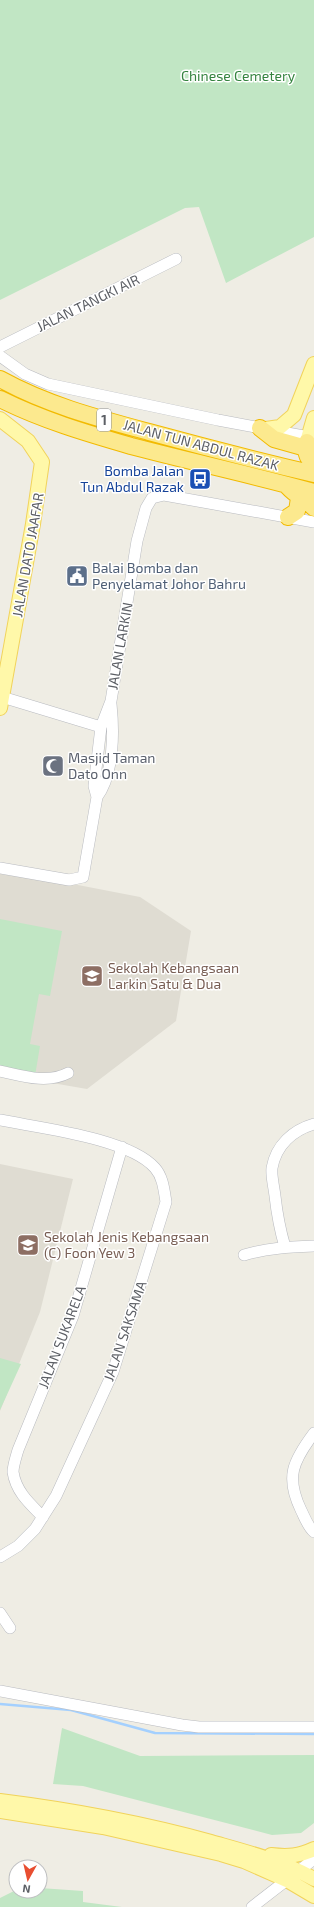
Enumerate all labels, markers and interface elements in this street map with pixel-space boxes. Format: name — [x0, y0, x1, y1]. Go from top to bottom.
park label: Chinese Cemetery — [181, 67, 296, 84]
street label: JALAN TANGKI AIR — [34, 270, 142, 335]
road number: 1 — [97, 409, 111, 431]
street label: JALAN TUN ABDUL RAZAK — [121, 416, 282, 474]
place label: Bomba Jalan Tun Abdul Razak — [80, 462, 184, 495]
bus stop icon: Bomba Jalan Tun Abdul Razak — [187, 466, 213, 492]
street label: JALAN DATO JAAFAR — [8, 491, 47, 618]
place label: Balai Bomba dan Penyelamat Johor Bahru — [92, 559, 246, 592]
public building icon: Balai Bomba dan Penyelamat Johor Bahru — [64, 563, 90, 589]
street label: JALAN LARKIN — [103, 601, 136, 691]
place label: Masjid Taman Dato Onn — [68, 749, 155, 782]
mosque icon: Masjid Taman Dato Onn — [40, 753, 66, 779]
place label: Sekolah Kebangsaan Larkin Satu & Dua — [108, 959, 239, 992]
school or university icon: Sekolah Kebangsaan Larkin Satu & Dua — [79, 963, 105, 989]
place label: Sekolah Jenis Kebangsaan (C) Foon Yew 3 — [44, 1228, 209, 1261]
school or university icon: Sekolah Jenis Kebangsaan (C) Foon Yew 3 — [15, 1232, 41, 1258]
street label: JALAN SAKSAMA — [99, 1278, 150, 1383]
street label: JALAN SUKARELA — [34, 1283, 89, 1391]
north arrow — [8, 1859, 48, 1899]
text: N — [22, 1882, 31, 1896]

